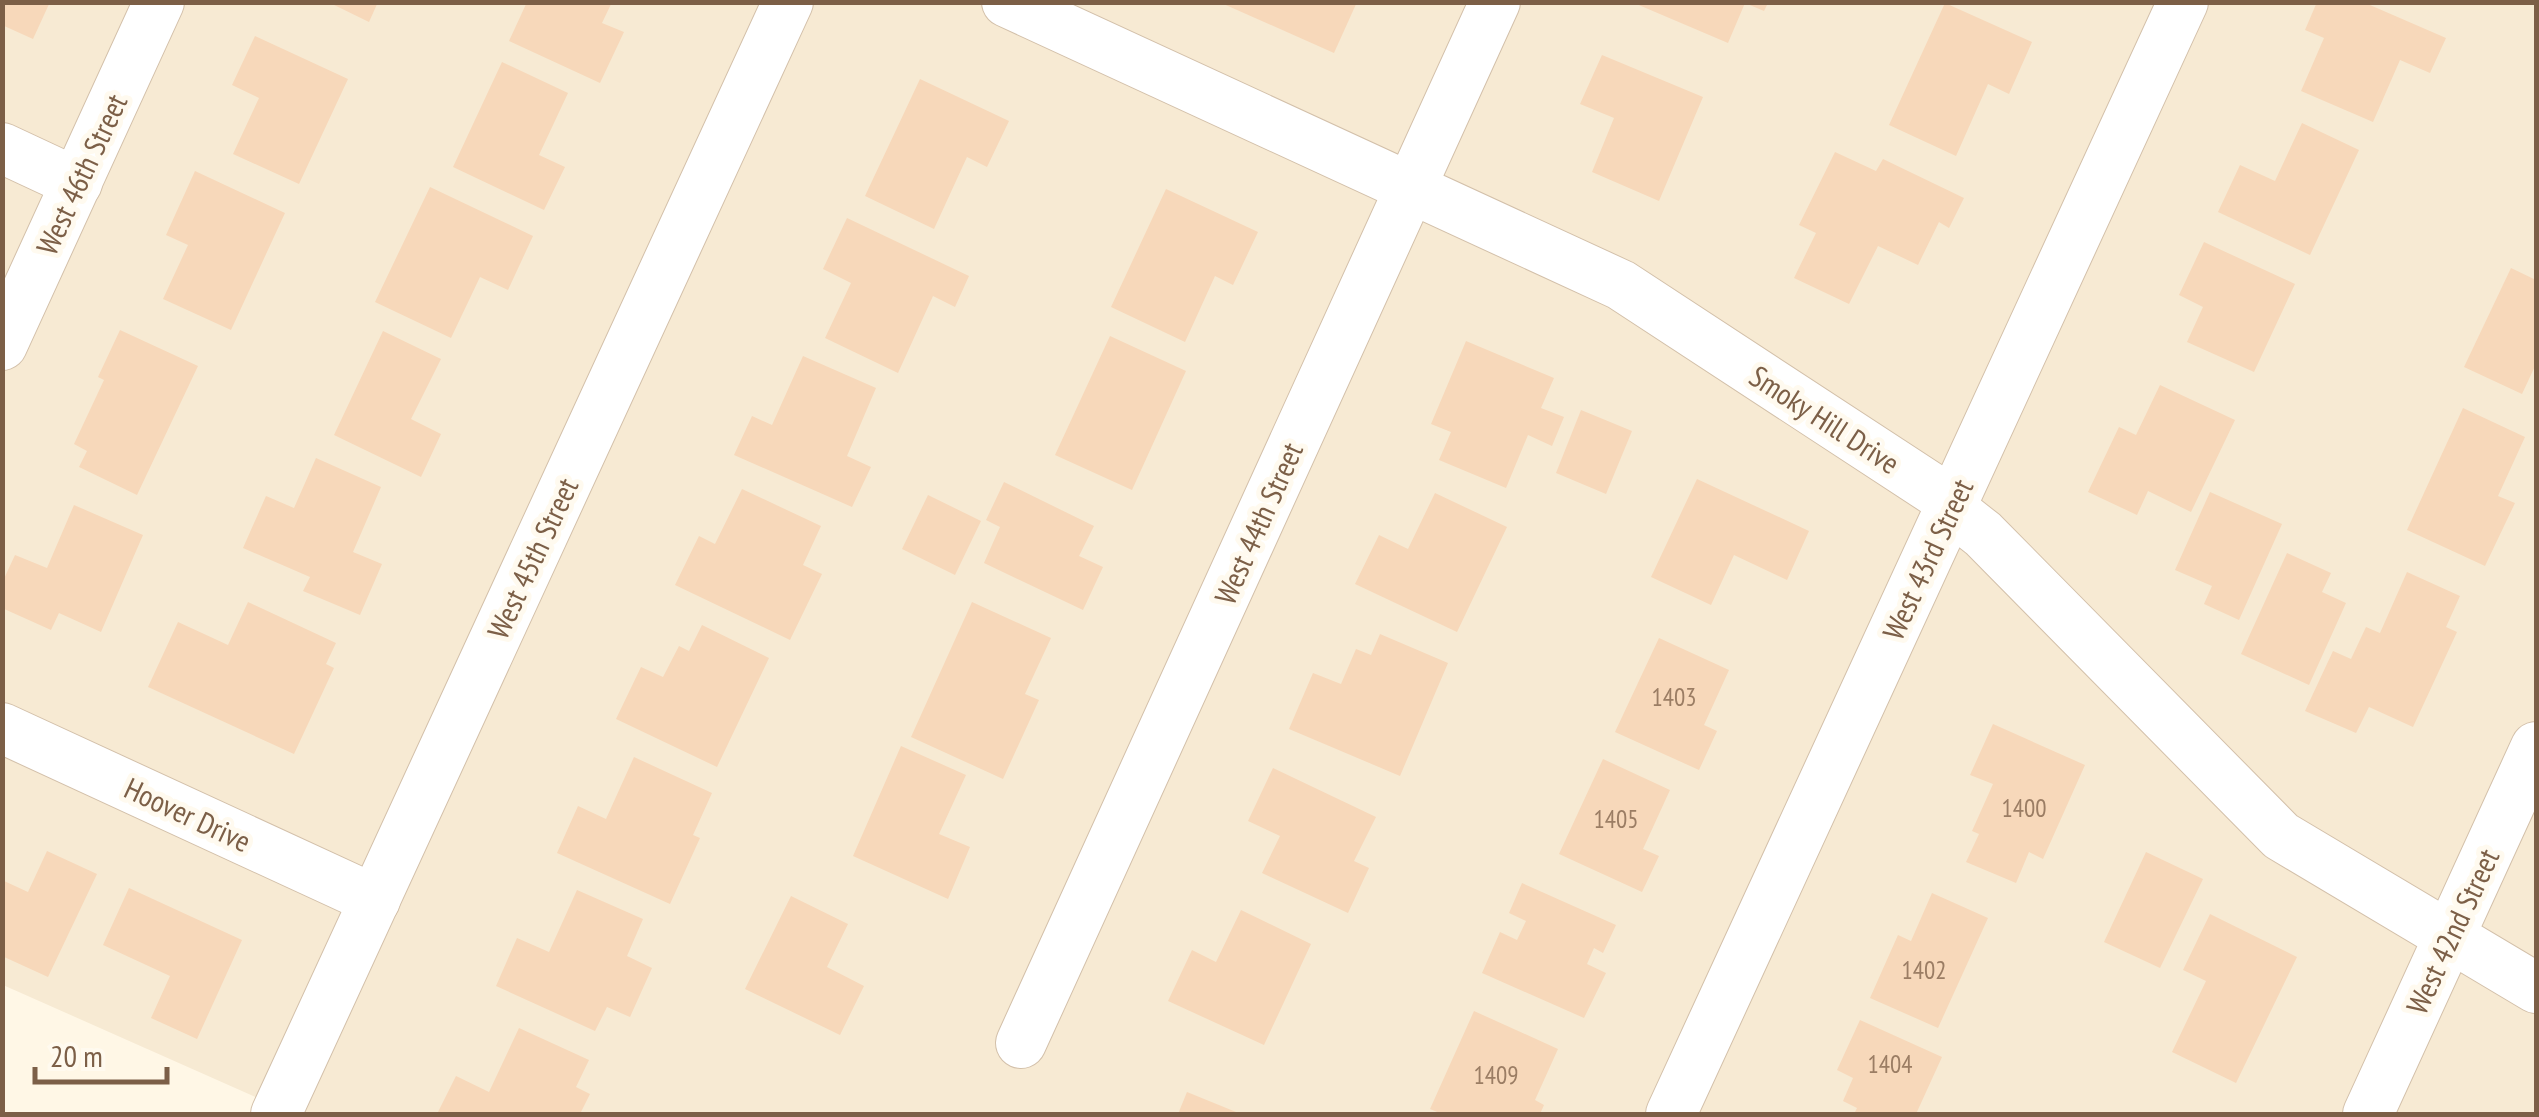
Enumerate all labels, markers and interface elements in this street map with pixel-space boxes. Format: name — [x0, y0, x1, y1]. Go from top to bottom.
street label: West 46th Street — [27, 87, 136, 261]
street label: Smoky Hill Drive — [1743, 356, 1907, 482]
street label: West 44th Street — [1205, 435, 1311, 610]
street label: West 45th Street — [478, 471, 587, 645]
street label: West 43rd Street — [1873, 472, 1982, 646]
house number: 1403 — [1651, 681, 1697, 713]
street label: Hoover Drive — [119, 768, 257, 860]
house number: 1400 — [2001, 792, 2047, 824]
house number: 1405 — [1593, 803, 1639, 835]
street label: West 42nd Street — [2397, 841, 2508, 1020]
house number: 1402 — [1901, 954, 1947, 986]
scale bar — [35, 1022, 168, 1084]
text: 20 m — [50, 1036, 103, 1075]
house number: 1404 — [1867, 1048, 1913, 1080]
house number: 1409 — [1473, 1059, 1519, 1091]

